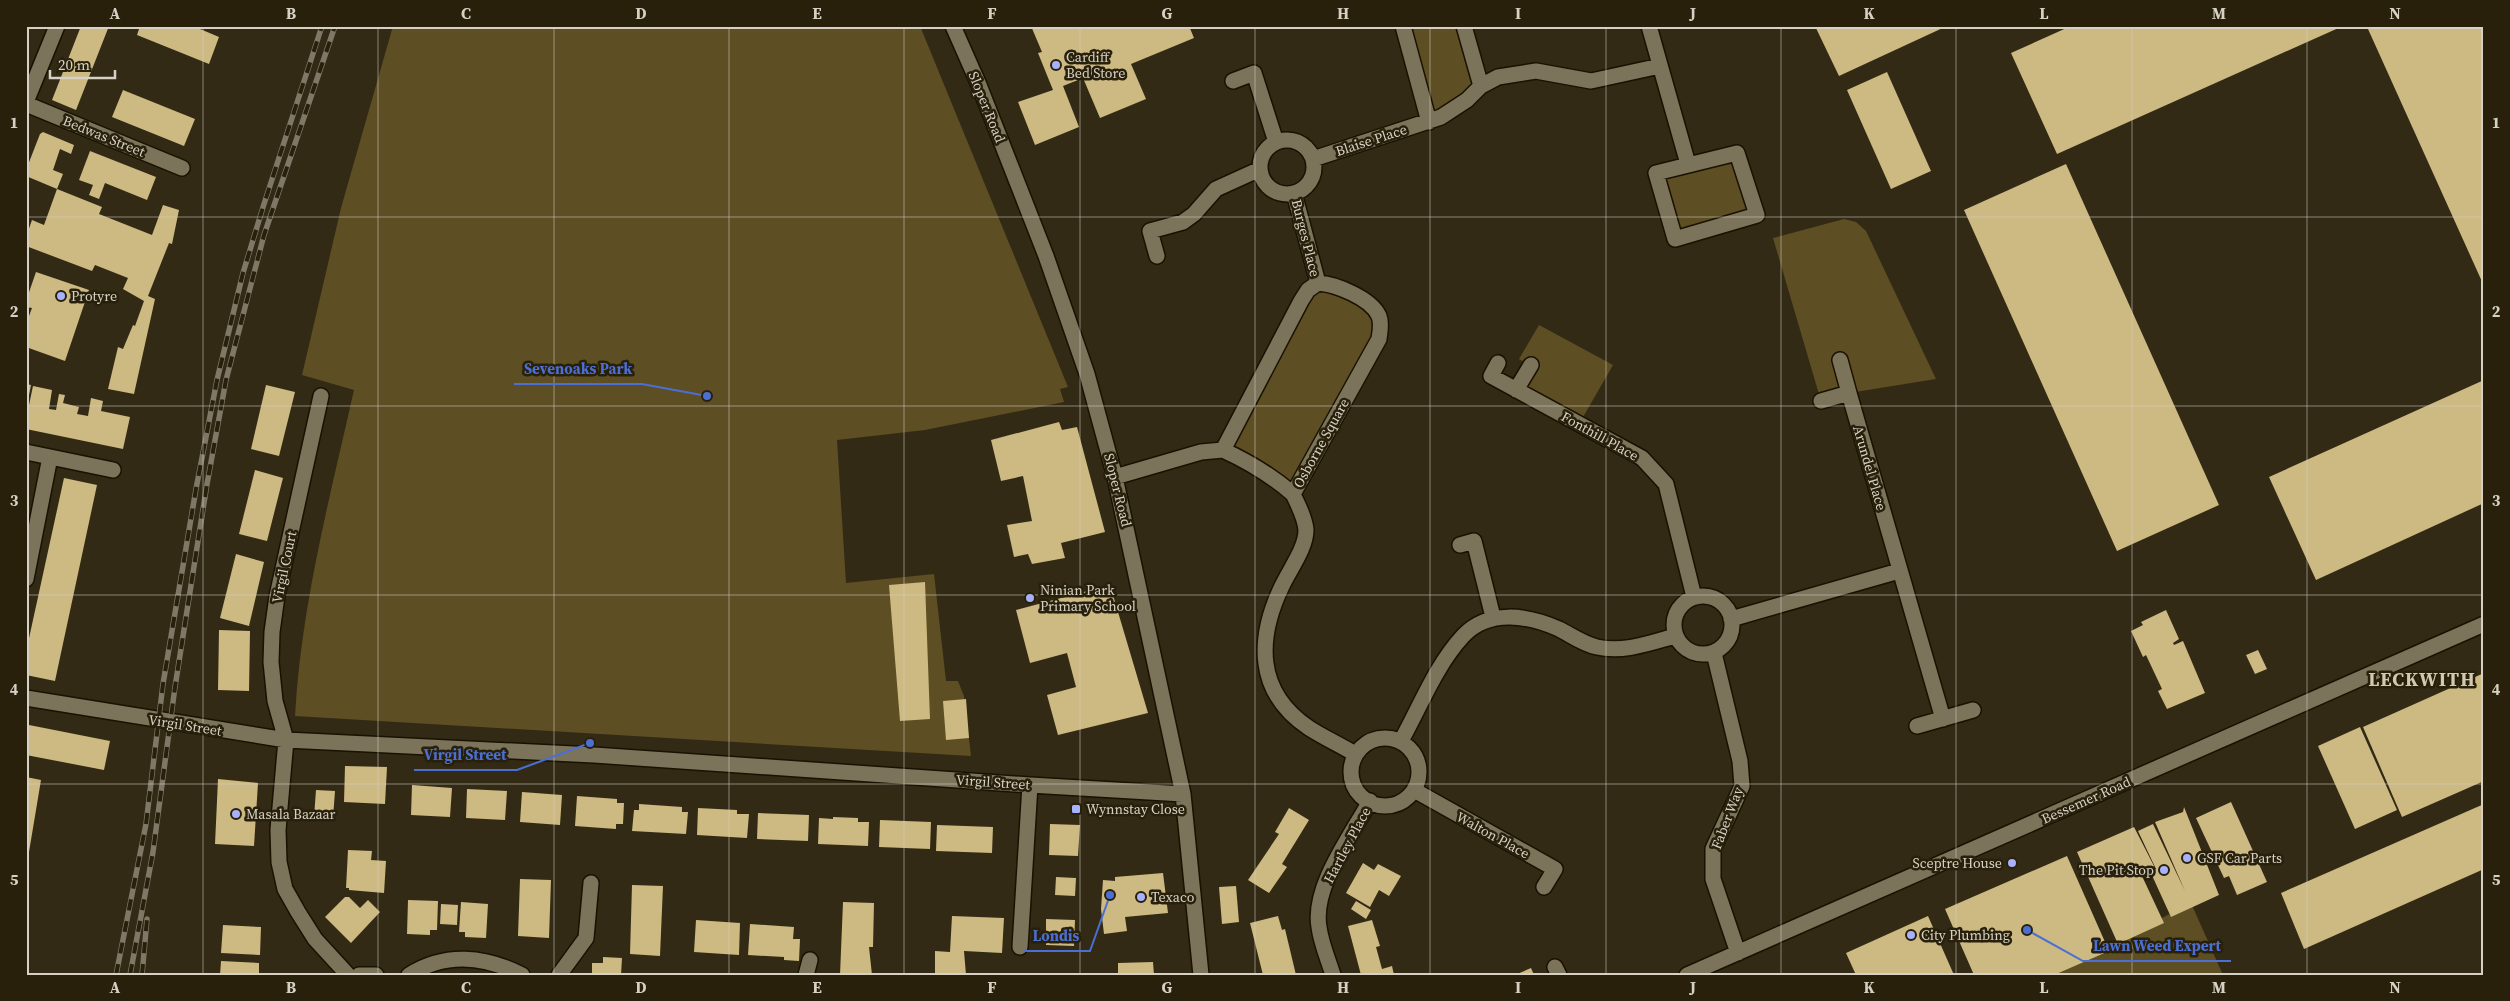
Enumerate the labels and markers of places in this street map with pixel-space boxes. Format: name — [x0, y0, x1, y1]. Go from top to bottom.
place label: Cardiff Bed Store — [1066, 47, 1125, 83]
marker: Cardiff Bed Store — [1050, 59, 1062, 71]
place label: Protyre — [71, 286, 117, 306]
marker: Protyre — [55, 290, 67, 302]
callout: Sevenoaks Park — [514, 354, 642, 384]
place label: Ninian Park Primary School — [1040, 580, 1136, 616]
marker: Ninian Park Primary School — [1024, 592, 1036, 604]
callout: Virgil Street — [414, 740, 517, 770]
place label: Wynnstay Close — [1086, 799, 1185, 819]
marker: Wynnstay Close — [1070, 803, 1082, 815]
place label: Masala Bazaar — [246, 804, 336, 824]
marker: Masala Bazaar — [230, 808, 242, 820]
place label: GSF Car Parts — [2197, 848, 2282, 868]
marker: GSF Car Parts — [2181, 852, 2193, 864]
place label: Sceptre House — [1913, 853, 2002, 873]
marker: Sceptre House — [2006, 857, 2018, 869]
place label: The Pit Stop — [2079, 860, 2154, 880]
marker: The Pit Stop — [2158, 864, 2170, 876]
place label: Texaco — [1151, 887, 1195, 907]
marker: Texaco — [1135, 891, 1147, 903]
callout: Londis — [1023, 921, 1090, 951]
place label: City Plumbing — [1921, 925, 2010, 945]
marker: City Plumbing — [1905, 929, 1917, 941]
callout: Lawn Weed Expert — [2083, 931, 2231, 961]

